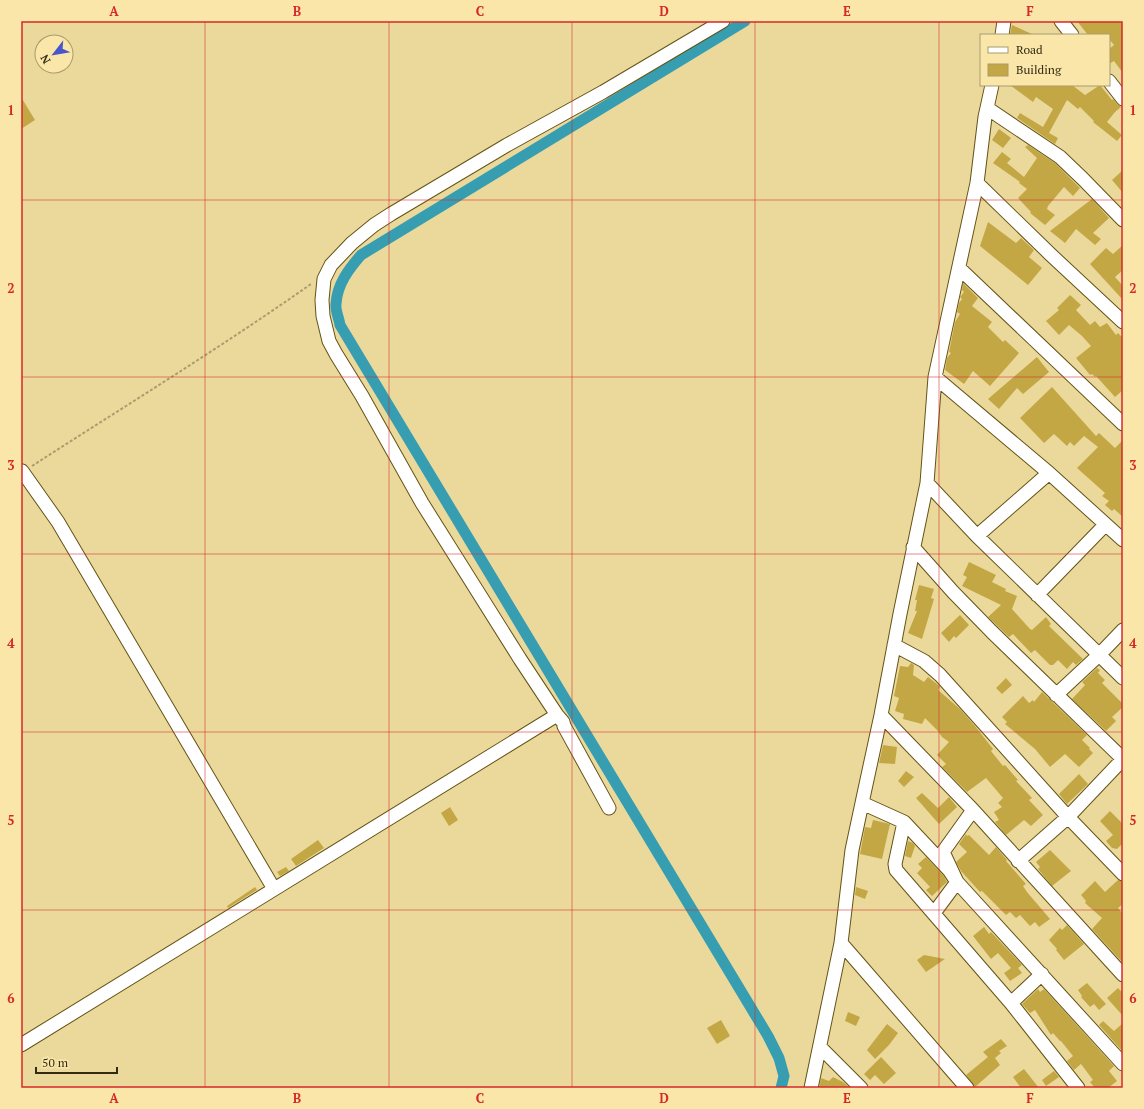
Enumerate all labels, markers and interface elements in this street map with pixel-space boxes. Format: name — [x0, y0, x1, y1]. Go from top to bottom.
text: A — [109, 2, 119, 20]
text: B — [293, 2, 301, 20]
text: C — [476, 2, 484, 20]
text: D — [659, 2, 669, 20]
text: E — [843, 2, 851, 20]
text: F — [1026, 2, 1034, 20]
north arrow — [34, 34, 74, 74]
legend — [980, 34, 1110, 86]
text: Road — [1016, 42, 1043, 57]
text: N — [37, 51, 54, 66]
text: Building — [1016, 62, 1062, 77]
text: 1 — [7, 101, 15, 119]
text: 1 — [1129, 101, 1137, 119]
text: 2 — [7, 279, 15, 297]
text: 2 — [1129, 279, 1137, 297]
text: 3 — [7, 456, 15, 474]
text: 3 — [1129, 456, 1137, 474]
text: 4 — [7, 634, 15, 652]
text: 4 — [1129, 634, 1137, 652]
text: 5 — [7, 811, 15, 829]
text: 5 — [1129, 811, 1137, 829]
text: 6 — [7, 989, 15, 1007]
text: 6 — [1129, 989, 1137, 1007]
scale bar — [36, 1049, 117, 1075]
text: 50 m — [42, 1055, 69, 1070]
text: A — [109, 1089, 119, 1107]
text: B — [293, 1089, 301, 1107]
text: C — [476, 1089, 484, 1107]
text: D — [659, 1089, 669, 1107]
text: E — [843, 1089, 851, 1107]
text: F — [1026, 1089, 1034, 1107]

